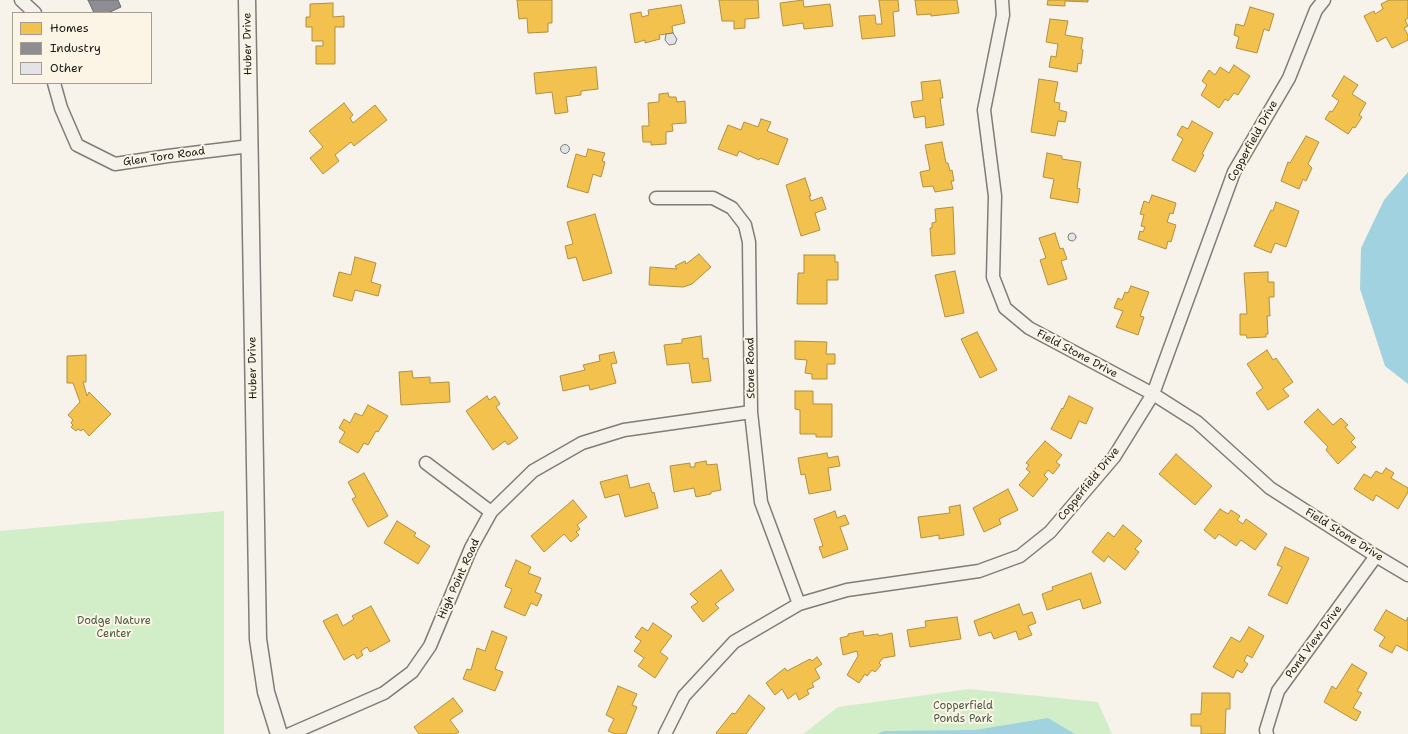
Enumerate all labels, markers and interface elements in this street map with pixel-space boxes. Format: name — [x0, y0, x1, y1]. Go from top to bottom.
legend — [12, 12, 152, 84]
street label: Huber Drive — [241, 13, 255, 75]
text: Homes — [50, 20, 89, 36]
text: Industry — [50, 40, 101, 56]
text: Other — [50, 60, 83, 76]
street label: Copperfield Drive — [1225, 98, 1281, 184]
street label: Glen Toro Road — [122, 145, 206, 169]
street label: Field Stone Drive — [1034, 327, 1120, 381]
street label: Huber Drive — [246, 337, 260, 399]
street label: Stone Road — [744, 337, 758, 399]
street label: Copperfield Drive — [1055, 445, 1123, 523]
street label: Field Stone Drive — [1302, 506, 1386, 564]
street label: High Point Road — [435, 537, 483, 621]
street label: Pond View Drive — [1283, 603, 1345, 681]
park label: Dodge Nature Center — [77, 614, 151, 640]
park label: Copperfield Ponds Park — [933, 699, 993, 725]

